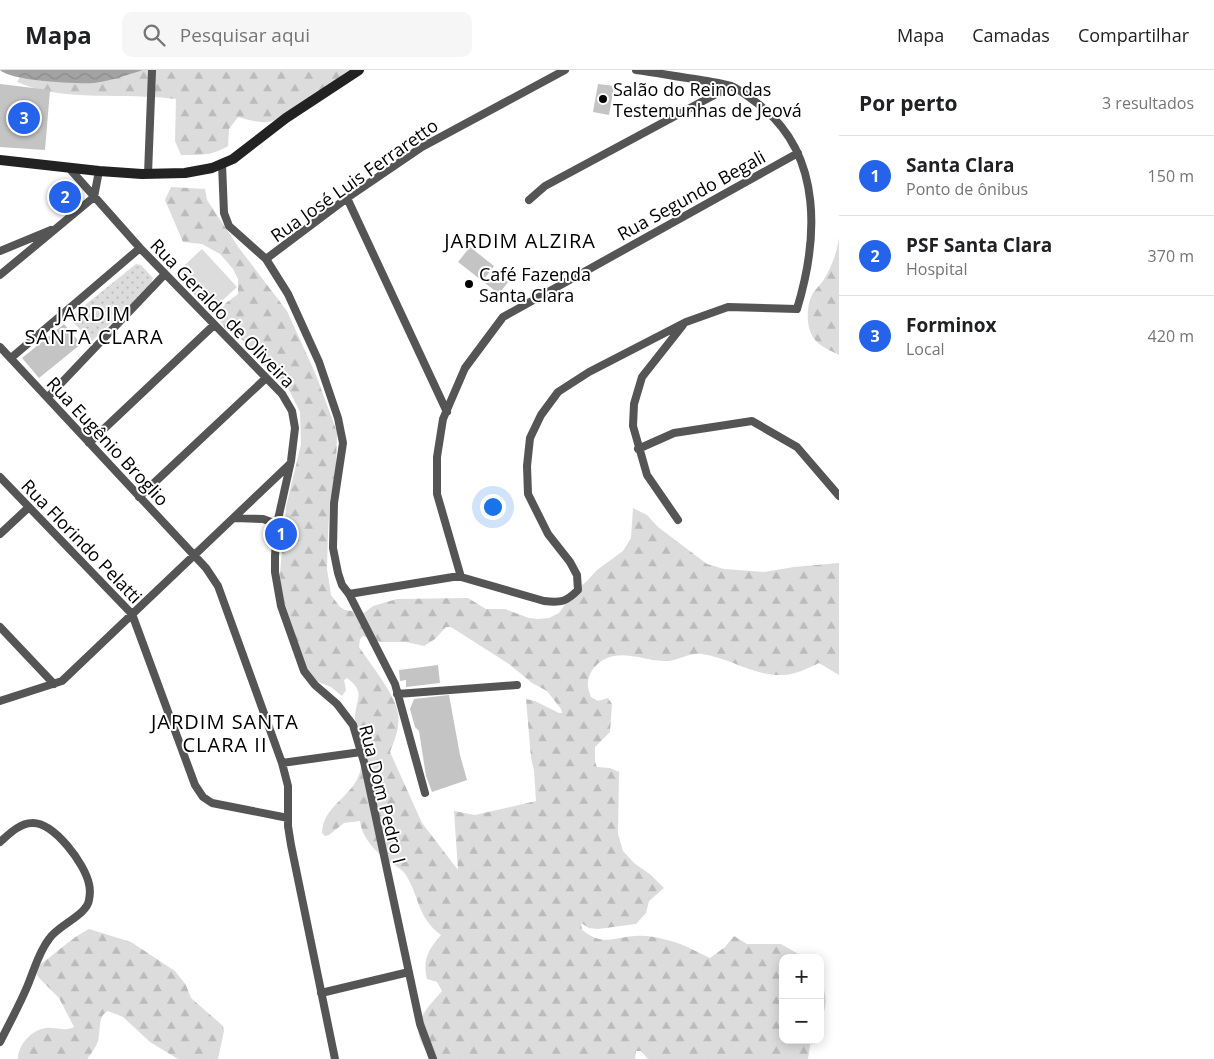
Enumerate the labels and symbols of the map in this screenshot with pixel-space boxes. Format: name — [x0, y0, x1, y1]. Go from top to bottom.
place label: Salão do Reino das Testemunhas de Jeová — [613, 77, 802, 122]
marker: Salão do Reino das Testemunhas de Jeová — [597, 93, 609, 105]
pin: 3 — [8, 99, 40, 137]
street label: Rua José Luis Ferraretto — [265, 113, 443, 247]
street label: Rua Segundo Begali — [613, 144, 769, 246]
pin: 2 — [49, 178, 81, 216]
district label: JARDIM ALZIRA — [442, 227, 596, 254]
street label: Rua Geraldo de Oliveira — [145, 233, 301, 393]
place label: Café Fazenda Santa Clara — [479, 262, 591, 307]
marker: Café Fazenda Santa Clara — [463, 278, 475, 290]
district label: JARDIM SANTA CLARA — [24, 300, 164, 350]
street label: Rua Eugênio Broglio — [42, 371, 174, 511]
street label: Rua Florindo Pelatti — [16, 474, 148, 608]
your location — [480, 494, 506, 520]
pin: 1 — [265, 515, 297, 553]
district label: JARDIM SANTA CLARA II — [149, 708, 299, 758]
street label: Rua Dom Pedro I — [354, 722, 412, 866]

